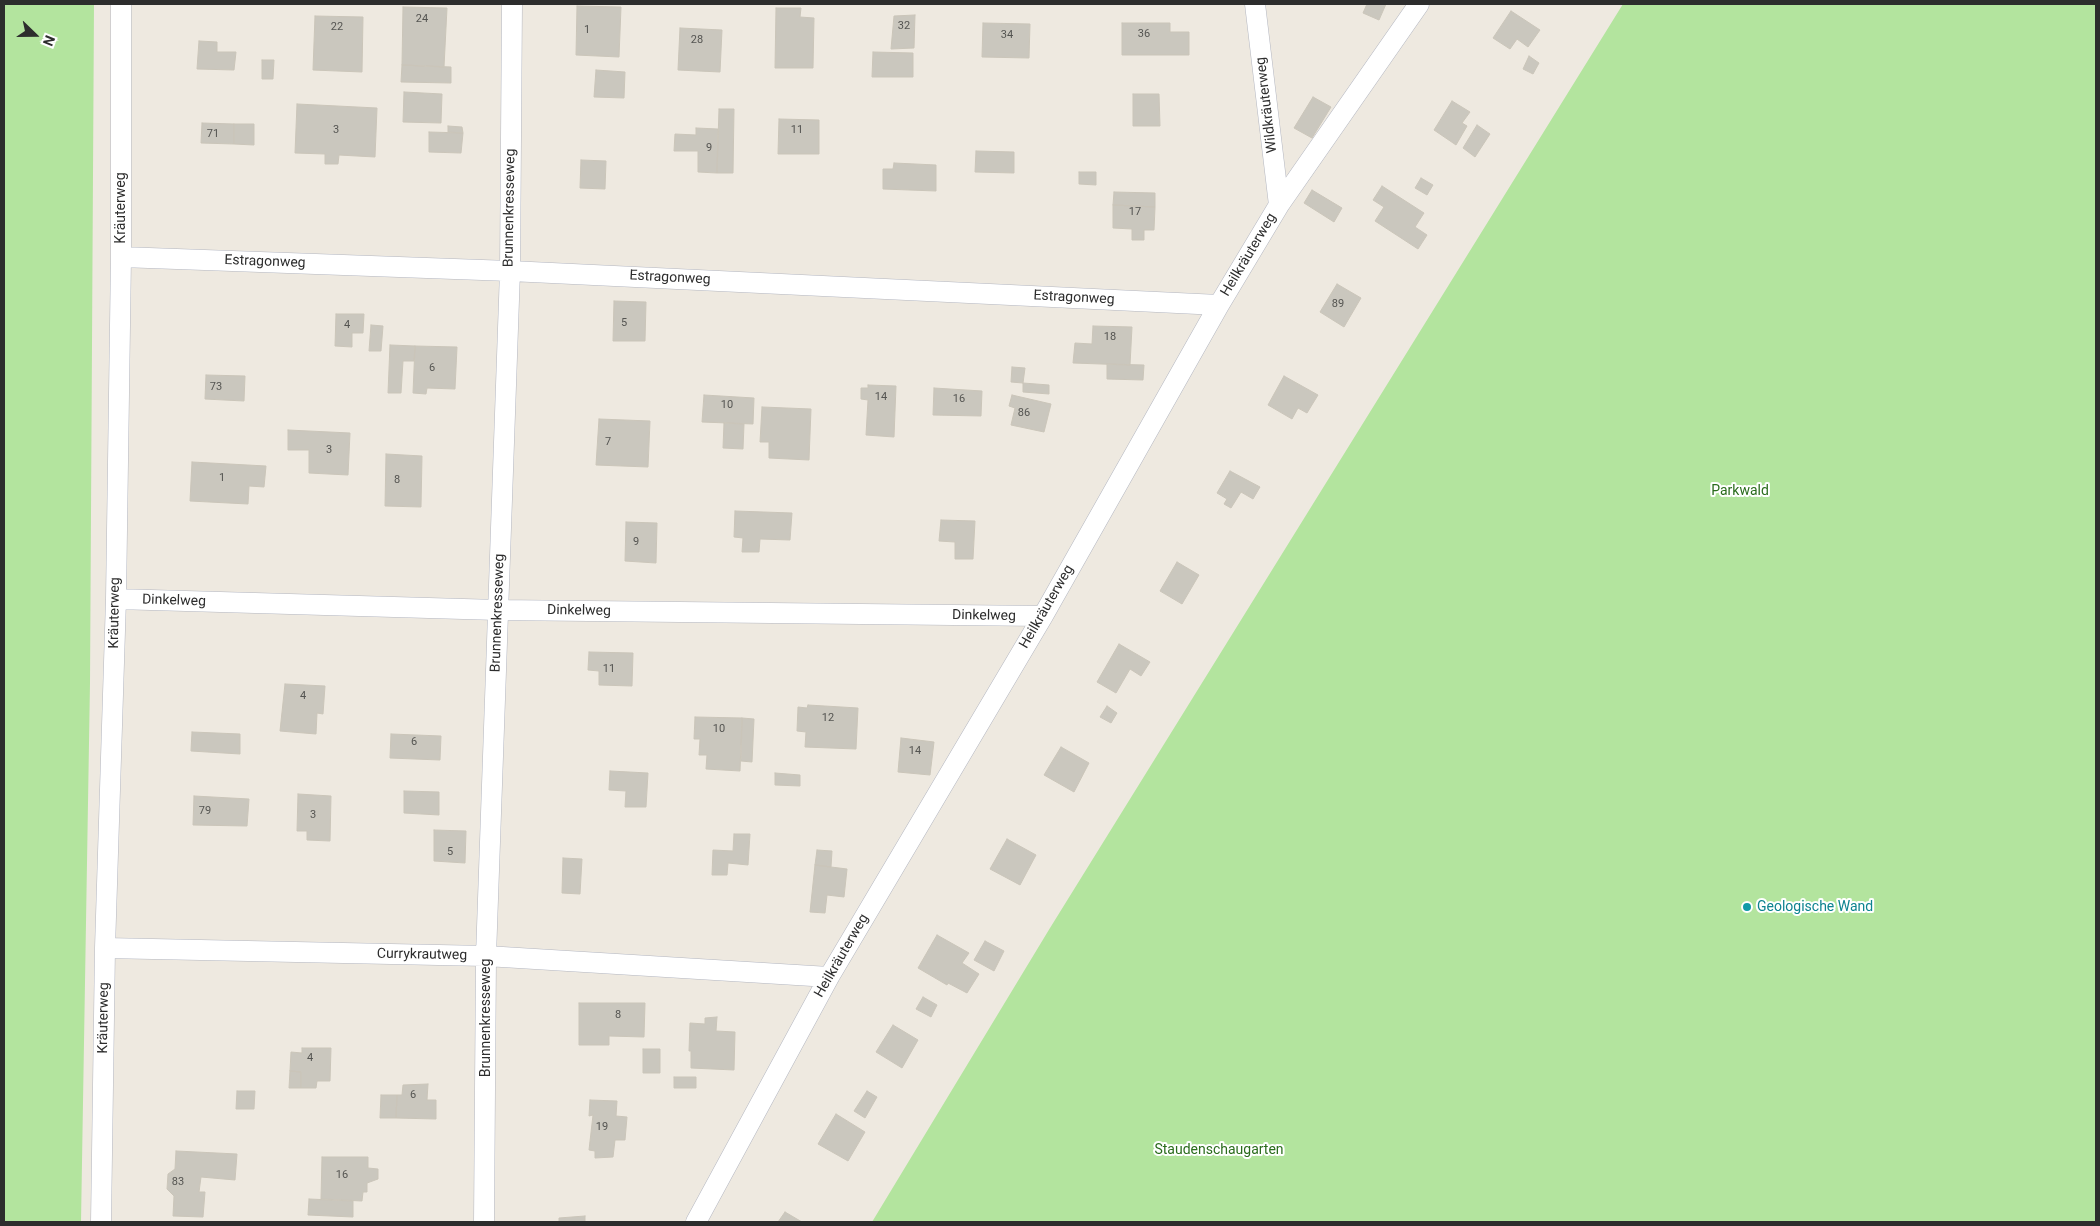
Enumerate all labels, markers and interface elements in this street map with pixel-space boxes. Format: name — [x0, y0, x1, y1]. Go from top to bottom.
north arrow — [10, 10, 60, 60]
house number: 24 — [416, 12, 428, 26]
house number: 32 — [898, 19, 910, 33]
house number: 22 — [331, 20, 343, 34]
house number: 1 — [584, 23, 590, 37]
house number: 36 — [1138, 27, 1150, 41]
house number: 34 — [1001, 28, 1013, 42]
text: N — [40, 33, 58, 48]
house number: 28 — [691, 33, 703, 47]
street label: Wildkräuterweg — [1253, 56, 1281, 154]
house number: 3 — [333, 123, 339, 137]
house number: 11 — [791, 123, 803, 137]
house number: 71 — [207, 127, 219, 141]
house number: 9 — [706, 141, 712, 155]
street label: Brunnenkresseweg — [501, 149, 519, 267]
street label: Kräuterweg — [113, 172, 129, 244]
house number: 17 — [1129, 205, 1141, 219]
street label: Heilkräuterweg — [1218, 210, 1280, 300]
street label: Estragonweg — [224, 252, 306, 272]
street label: Estragonweg — [629, 267, 711, 289]
street label: Estragonweg — [1033, 287, 1115, 309]
house number: 89 — [1332, 297, 1344, 311]
house number: 5 — [621, 316, 627, 330]
house number: 4 — [344, 318, 350, 332]
house number: 18 — [1104, 330, 1116, 344]
house number: 6 — [429, 361, 435, 375]
house number: 73 — [210, 380, 222, 394]
house number: 14 — [875, 390, 887, 404]
house number: 16 — [953, 392, 965, 406]
house number: 10 — [721, 398, 733, 412]
house number: 86 — [1018, 406, 1030, 420]
house number: 7 — [605, 435, 611, 449]
house number: 3 — [326, 443, 332, 457]
house number: 1 — [219, 471, 225, 485]
house number: 8 — [394, 473, 400, 487]
park label: Parkwald — [1711, 483, 1769, 499]
house number: 9 — [633, 535, 639, 549]
street label: Brunnenkresseweg — [488, 553, 508, 673]
street label: Heilkräuterweg — [1016, 562, 1078, 652]
street label: Kräuterweg — [106, 577, 124, 649]
street label: Dinkelweg — [142, 591, 206, 611]
street label: Dinkelweg — [547, 602, 611, 620]
street label: Dinkelweg — [952, 607, 1016, 625]
house number: 11 — [603, 662, 615, 676]
house number: 4 — [300, 689, 306, 703]
house number: 12 — [822, 711, 834, 725]
house number: 10 — [713, 722, 725, 736]
house number: 6 — [411, 735, 417, 749]
house number: 14 — [909, 744, 921, 758]
house number: 79 — [199, 804, 211, 818]
house number: 3 — [310, 808, 316, 822]
house number: 5 — [447, 845, 453, 859]
place label: Geologische Wand — [1757, 899, 1873, 915]
marker: Geologische Wand — [1741, 901, 1753, 913]
street label: Heilkräuterweg — [811, 911, 873, 1001]
street label: Currykrautweg — [377, 946, 467, 964]
street label: Brunnenkresseweg — [478, 959, 494, 1077]
street label: Kräuterweg — [95, 982, 113, 1054]
house number: 8 — [615, 1008, 621, 1022]
house number: 4 — [307, 1051, 313, 1065]
house number: 6 — [410, 1088, 416, 1102]
house number: 19 — [596, 1120, 608, 1134]
park label: Staudenschaugarten — [1154, 1142, 1284, 1158]
house number: 16 — [336, 1168, 348, 1182]
house number: 83 — [172, 1175, 184, 1189]

